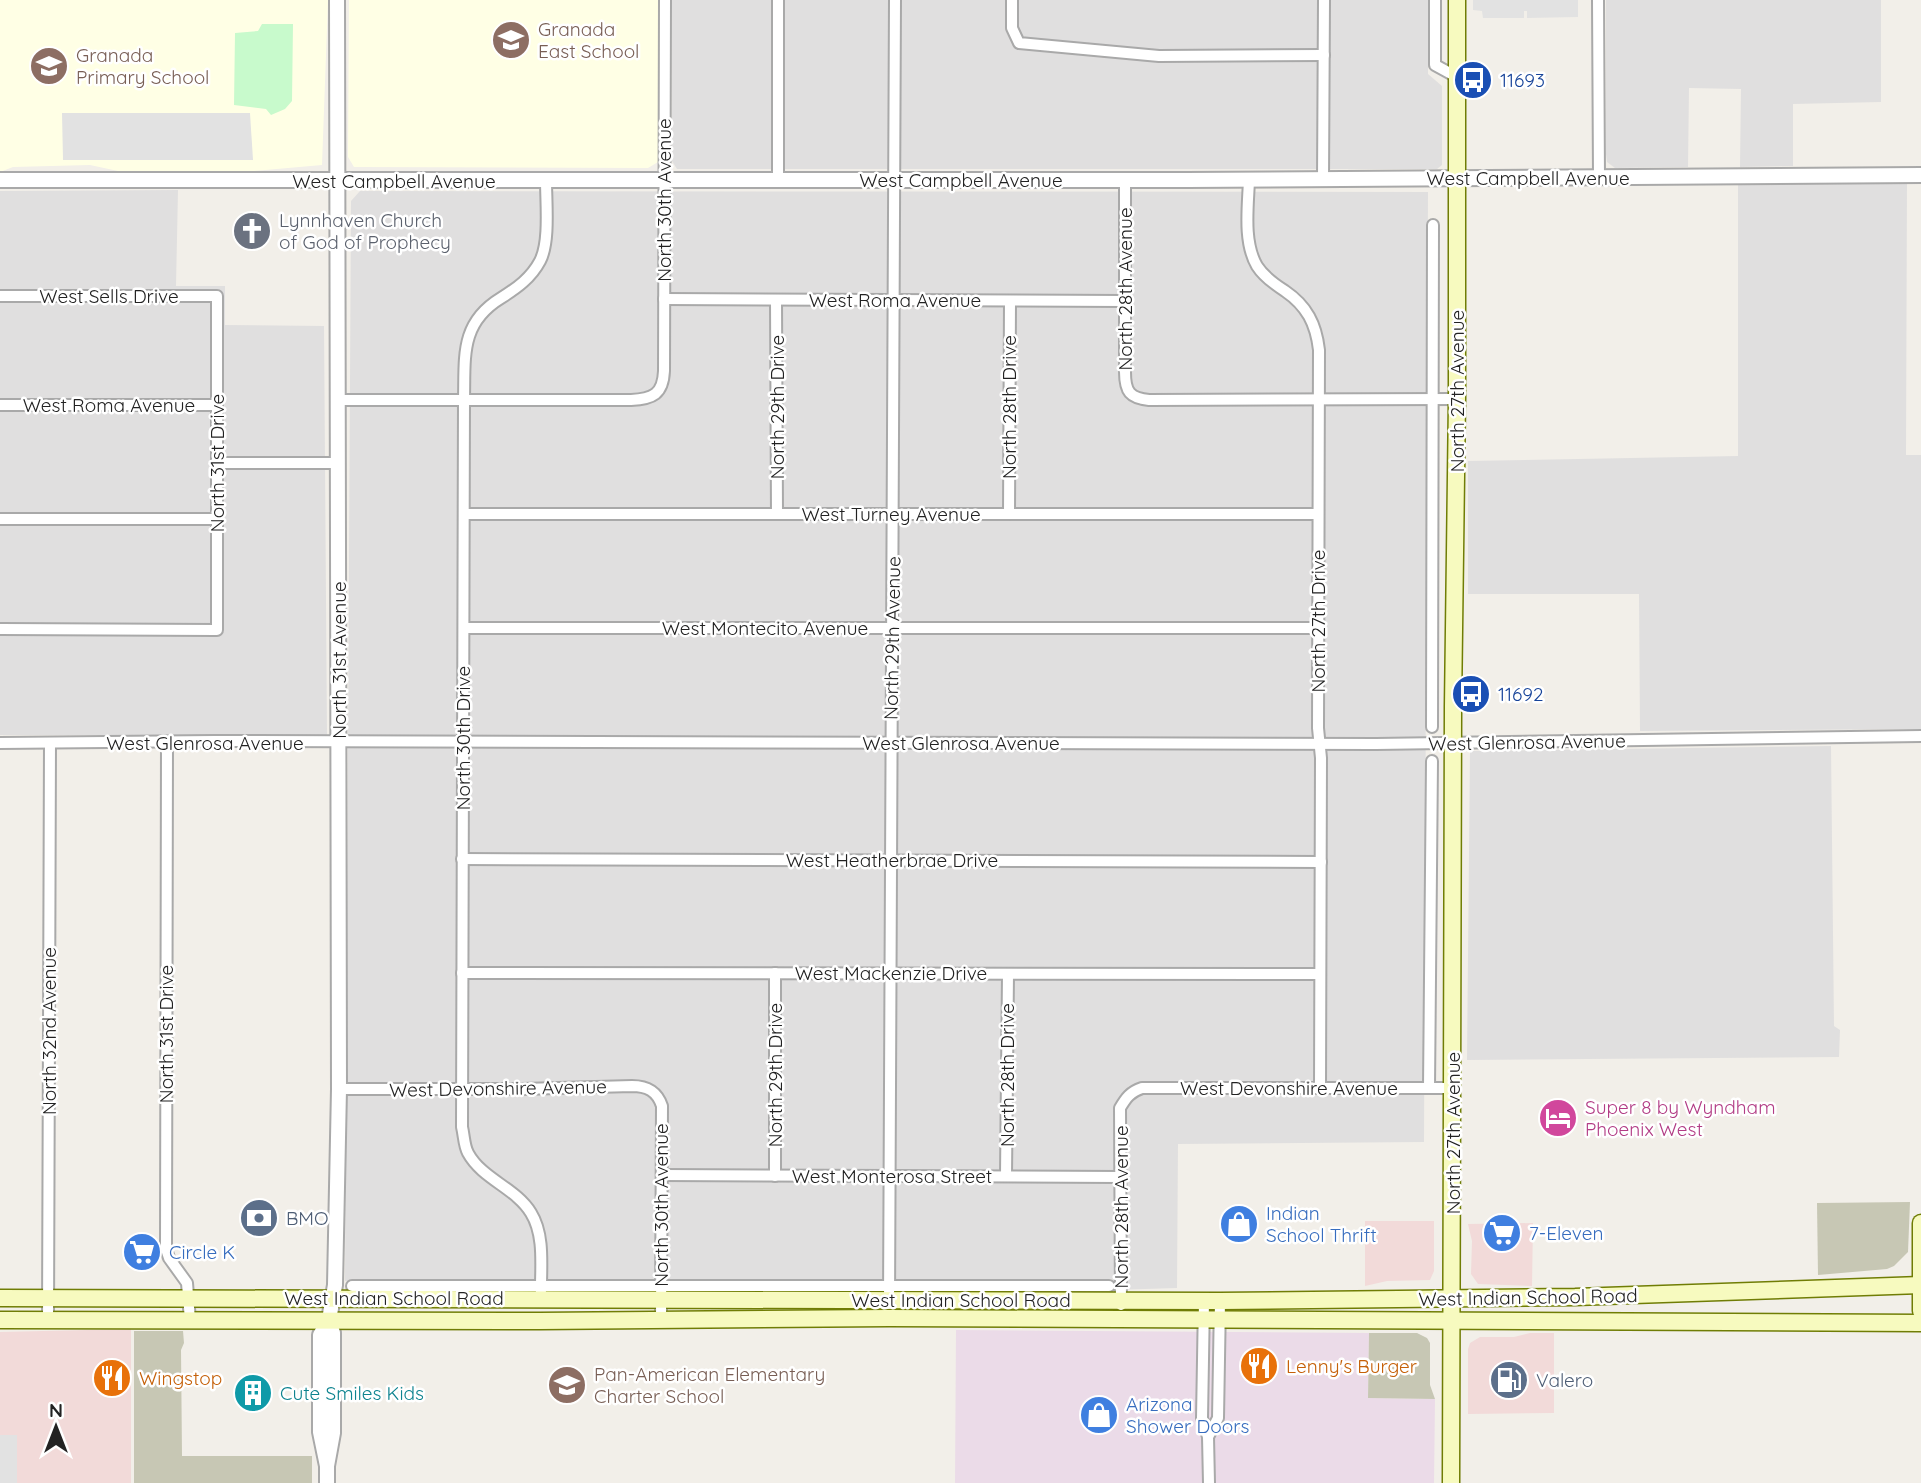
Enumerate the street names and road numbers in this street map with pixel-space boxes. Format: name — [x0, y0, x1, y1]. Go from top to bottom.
street label: North 30th Avenue — [652, 118, 676, 282]
street label: West Campbell Avenue — [1426, 166, 1630, 190]
street label: West Campbell Avenue — [859, 168, 1063, 192]
street label: West Campbell Avenue — [292, 169, 496, 193]
street label: North 28th Avenue — [1113, 207, 1137, 371]
street label: West Sells Drive — [39, 284, 179, 308]
street label: West Roma Avenue — [809, 288, 981, 312]
street label: North 27th Avenue — [1445, 310, 1469, 472]
street label: North 29th Drive — [765, 335, 789, 479]
street label: North 28th Drive — [997, 335, 1021, 479]
street label: West Roma Avenue — [23, 393, 195, 417]
street label: North 31st Drive — [205, 394, 229, 532]
street label: West Turney Avenue — [801, 502, 981, 526]
street label: North 27th Drive — [1306, 549, 1330, 693]
street label: North 29th Avenue — [879, 556, 905, 720]
street label: North 31st Avenue — [327, 581, 351, 739]
street label: West Montecito Avenue — [662, 616, 868, 640]
street label: North 30th Drive — [451, 666, 475, 810]
street label: West Glenrosa Avenue — [1428, 728, 1626, 756]
street label: West Glenrosa Avenue — [106, 731, 304, 755]
street label: West Glenrosa Avenue — [862, 731, 1060, 755]
street label: West Heatherbrae Drive — [786, 848, 998, 872]
street label: North 32nd Avenue — [37, 947, 61, 1115]
street label: West Mackenzie Drive — [795, 961, 987, 985]
street label: North 31st Drive — [154, 965, 178, 1103]
street label: North 29th Drive — [763, 1003, 787, 1147]
street label: North 28th Drive — [995, 1003, 1019, 1147]
street label: North 27th Avenue — [1441, 1052, 1465, 1214]
street label: West Devonshire Avenue — [389, 1074, 607, 1102]
street label: West Devonshire Avenue — [1180, 1076, 1398, 1100]
street label: North 30th Avenue — [649, 1123, 673, 1287]
street label: North 28th Avenue — [1109, 1125, 1133, 1289]
street label: West Monterosa Street — [792, 1164, 992, 1188]
street label: West Indian School Road — [1418, 1283, 1638, 1311]
street label: West Indian School Road — [284, 1286, 504, 1310]
street label: West Indian School Road — [851, 1288, 1071, 1312]

